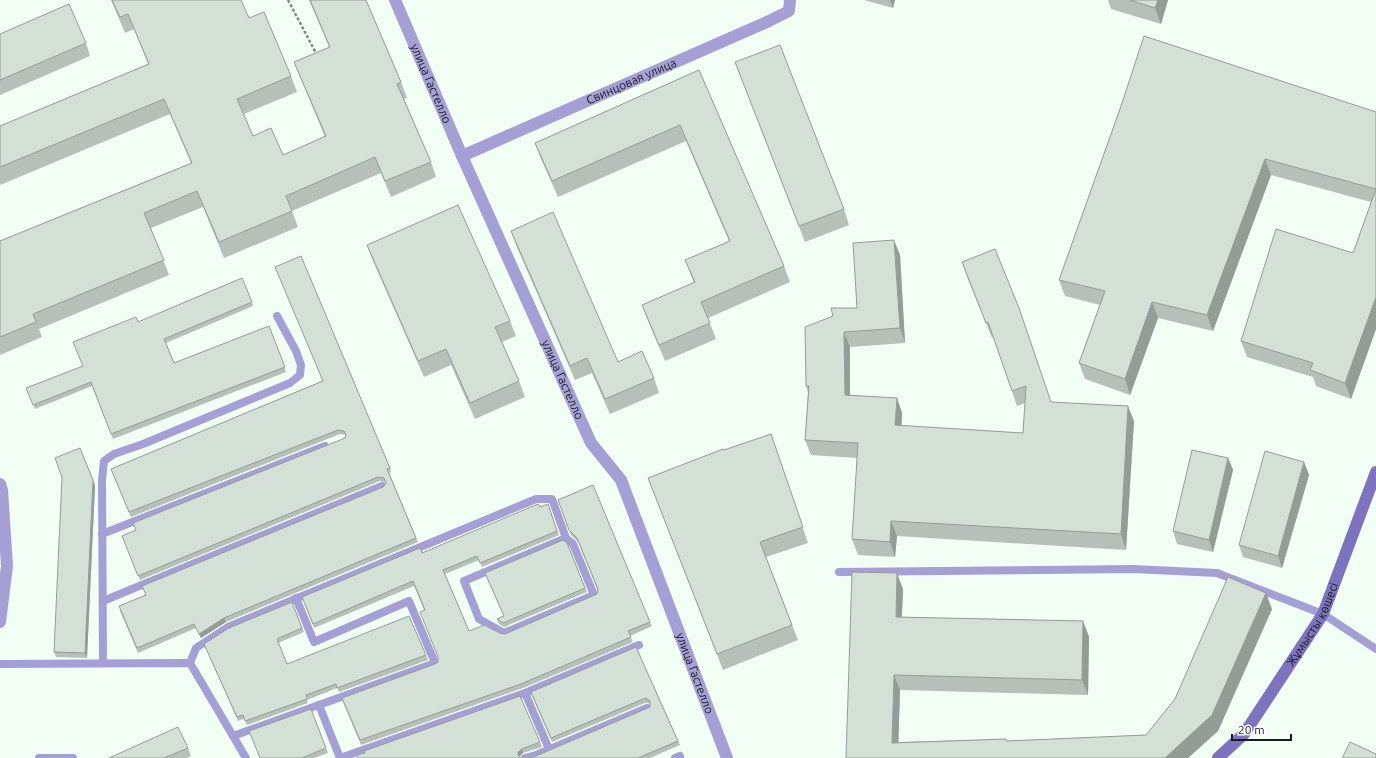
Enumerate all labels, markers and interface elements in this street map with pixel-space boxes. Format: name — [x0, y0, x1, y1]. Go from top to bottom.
street label: улица Гастелло — [409, 42, 454, 125]
street label: Свинцовая улица — [584, 56, 678, 107]
street label: улица Гастелло — [540, 338, 586, 421]
street label: Жұмысты көшесі — [1284, 581, 1340, 668]
street label: улица Гастелло — [674, 631, 717, 715]
scale bar — [1232, 716, 1291, 742]
text: 20 m — [1238, 723, 1265, 736]

